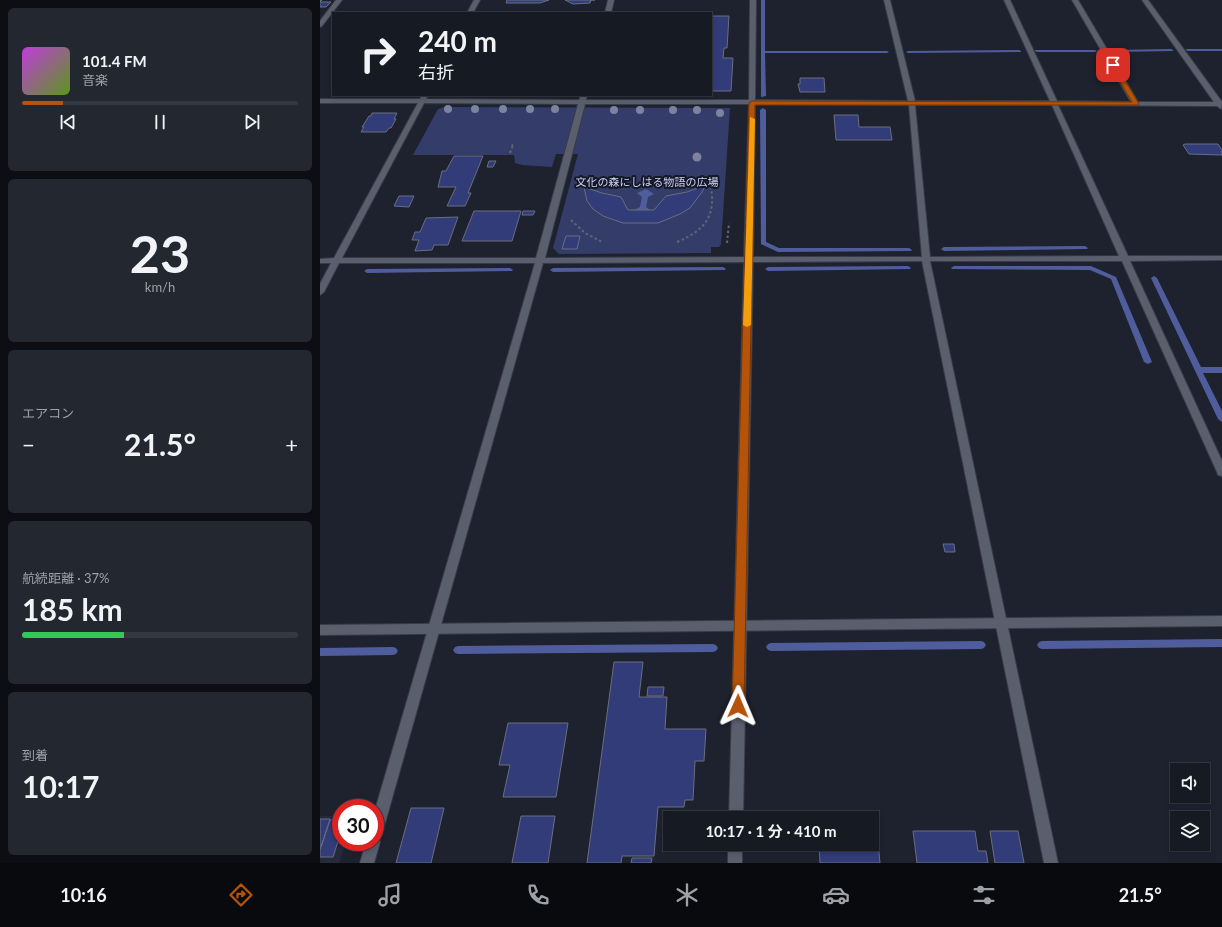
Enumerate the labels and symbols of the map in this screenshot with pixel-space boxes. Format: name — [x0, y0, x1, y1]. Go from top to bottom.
pin — [1096, 48, 1130, 82]
park label: 文化の森にしはる物語の広場 — [576, 175, 719, 188]
position arrow — [717, 685, 759, 727]
speed limit sign: 30 — [332, 799, 384, 851]

